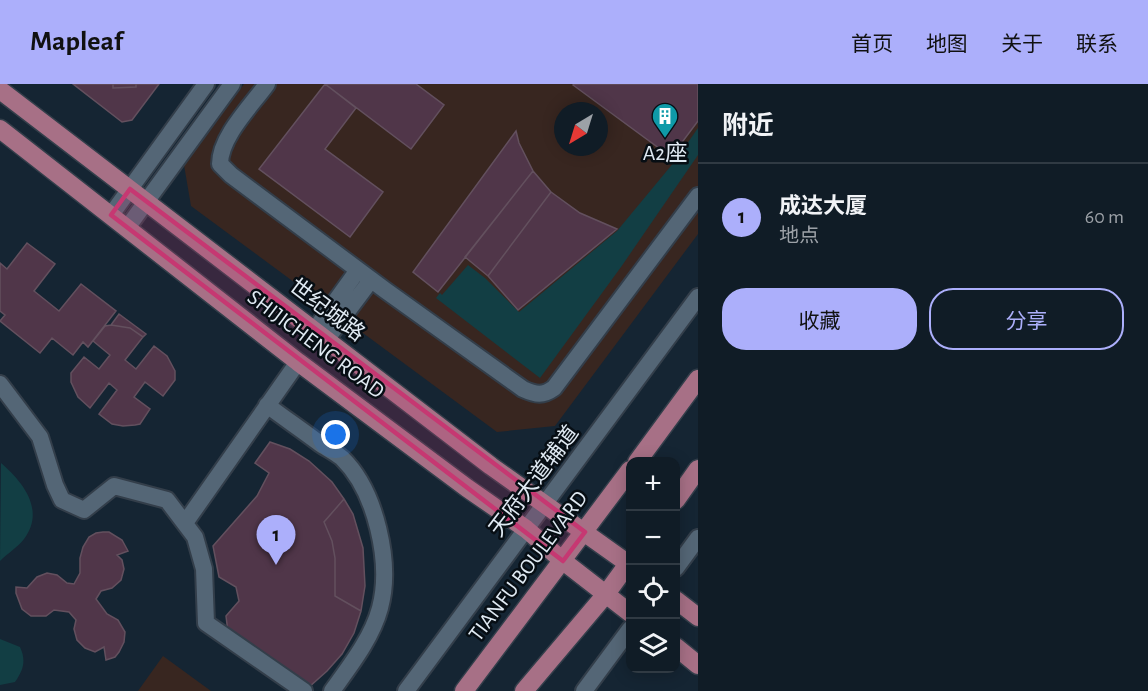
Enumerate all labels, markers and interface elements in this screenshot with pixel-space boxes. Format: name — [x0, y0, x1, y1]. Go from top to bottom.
text: Mapleaf — [30, 28, 123, 56]
text: 首页 — [851, 34, 893, 55]
text: 地图 — [926, 34, 968, 55]
text: 关于 — [1001, 34, 1043, 55]
text: 联系 — [1076, 34, 1118, 55]
building icon: A2座 — [650, 101, 680, 139]
north arrow — [554, 102, 608, 156]
text: 附近 — [722, 113, 774, 139]
place label: A2座 — [643, 141, 687, 164]
text: 成达大厦 — [779, 195, 867, 217]
text: 1 — [738, 207, 745, 227]
text: 60 m — [1085, 207, 1124, 227]
text: 地点 — [779, 226, 819, 246]
street label: 世纪城路 — [285, 274, 369, 345]
street label: SHIJICHENG ROAD — [244, 286, 388, 402]
button: 收藏 — [722, 288, 917, 350]
button: 分享 — [929, 288, 1124, 350]
your location — [321, 420, 350, 449]
street label: 天府大道辅道 — [485, 421, 583, 540]
map controls — [626, 457, 680, 673]
button: + — [626, 457, 680, 511]
street label: TIANFU BOULEVARD — [465, 487, 591, 645]
button: − — [626, 511, 680, 565]
pin: 1 — [256, 516, 296, 565]
button: locate — [626, 565, 680, 619]
button: layers — [626, 619, 680, 673]

